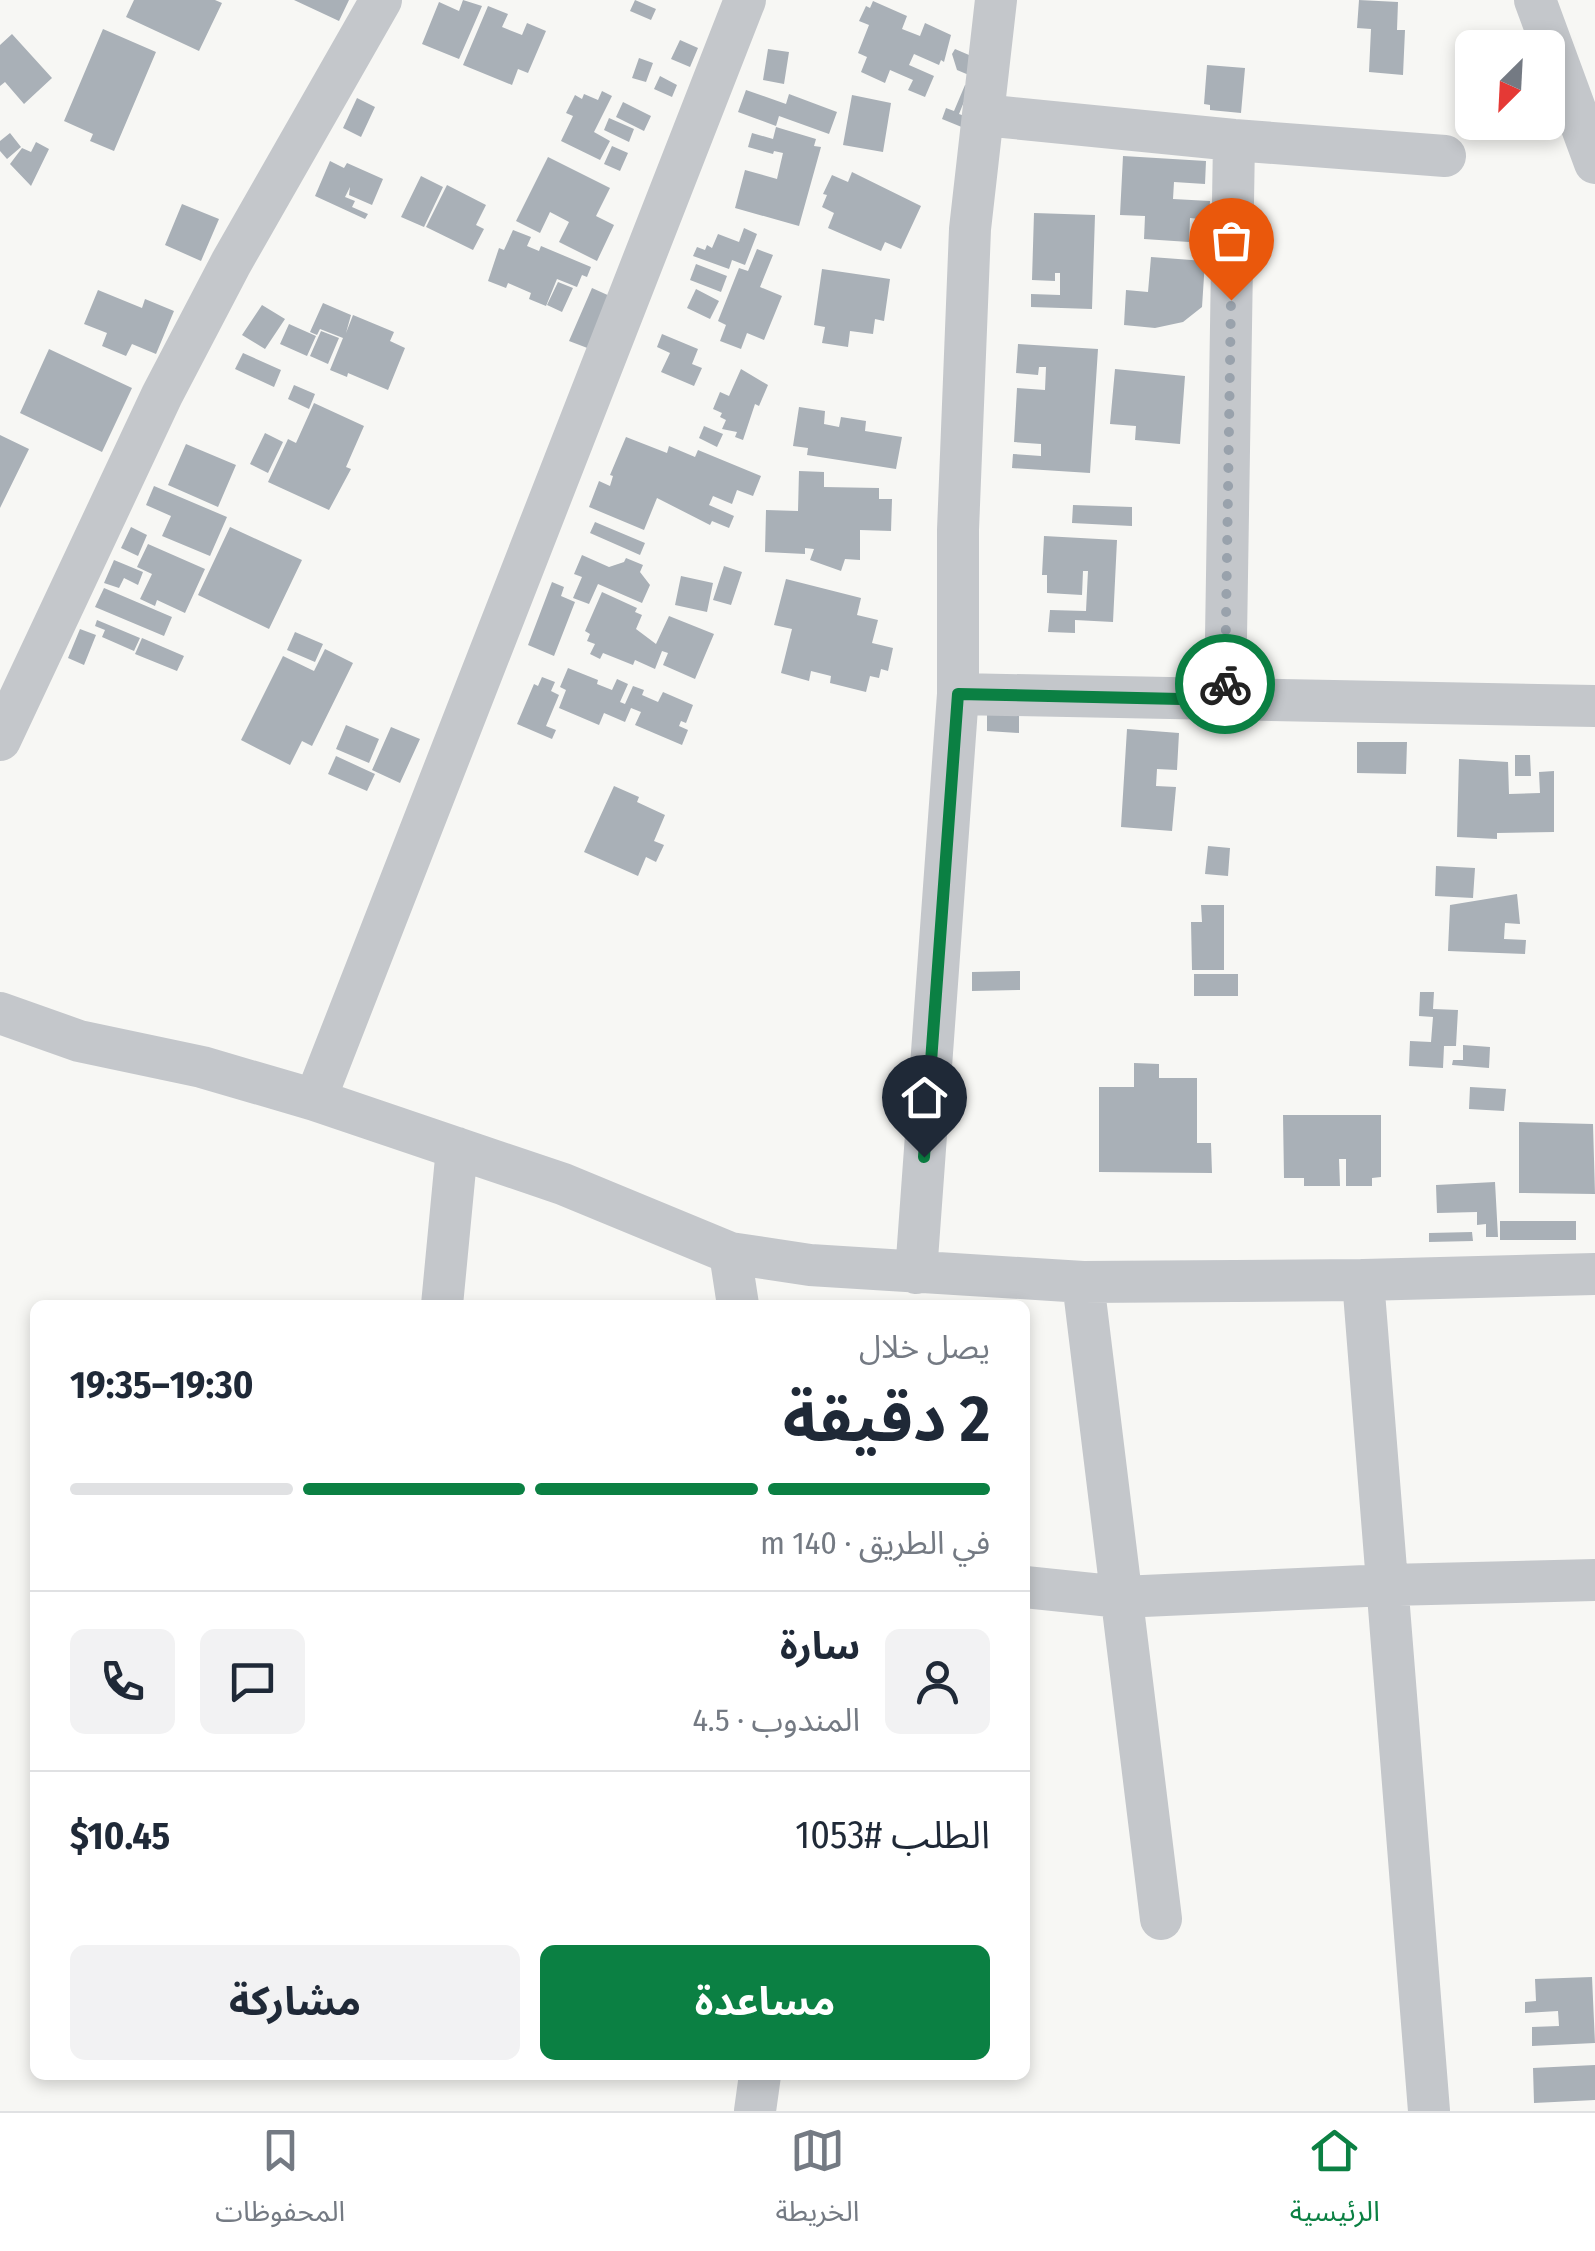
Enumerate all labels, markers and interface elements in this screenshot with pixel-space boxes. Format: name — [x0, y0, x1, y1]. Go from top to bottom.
north arrow — [1455, 30, 1565, 140]
map controls — [1455, 30, 1565, 140]
pin — [1189, 198, 1274, 301]
icon: bag — [1204, 213, 1259, 268]
courier — [1175, 634, 1275, 734]
icon: bike — [1198, 657, 1253, 712]
pin — [882, 1055, 967, 1158]
icon: home — [897, 1070, 952, 1125]
text: يصل خلال — [859, 1328, 990, 1366]
text: 19:30–19:35 — [70, 1362, 254, 1408]
text: 2 دقيقة — [783, 1380, 990, 1458]
text: في الطريق · 140 m — [760, 1524, 990, 1562]
text: سارة — [780, 1623, 860, 1669]
button: phone — [70, 1629, 175, 1734]
button: chat — [200, 1629, 305, 1734]
button: person — [885, 1629, 990, 1734]
text: المندوب · 4.5 — [692, 1701, 860, 1739]
text: الطلب #1053 — [795, 1812, 990, 1858]
text: $10.45 — [70, 1813, 170, 1859]
button: مشاركة — [70, 1945, 520, 2060]
button: مساعدة — [540, 1945, 990, 2060]
tab: المحفوظات — [215, 2123, 345, 2242]
tab: الخريطة — [776, 2123, 859, 2242]
tab: الرئيسية — [1290, 2123, 1380, 2242]

